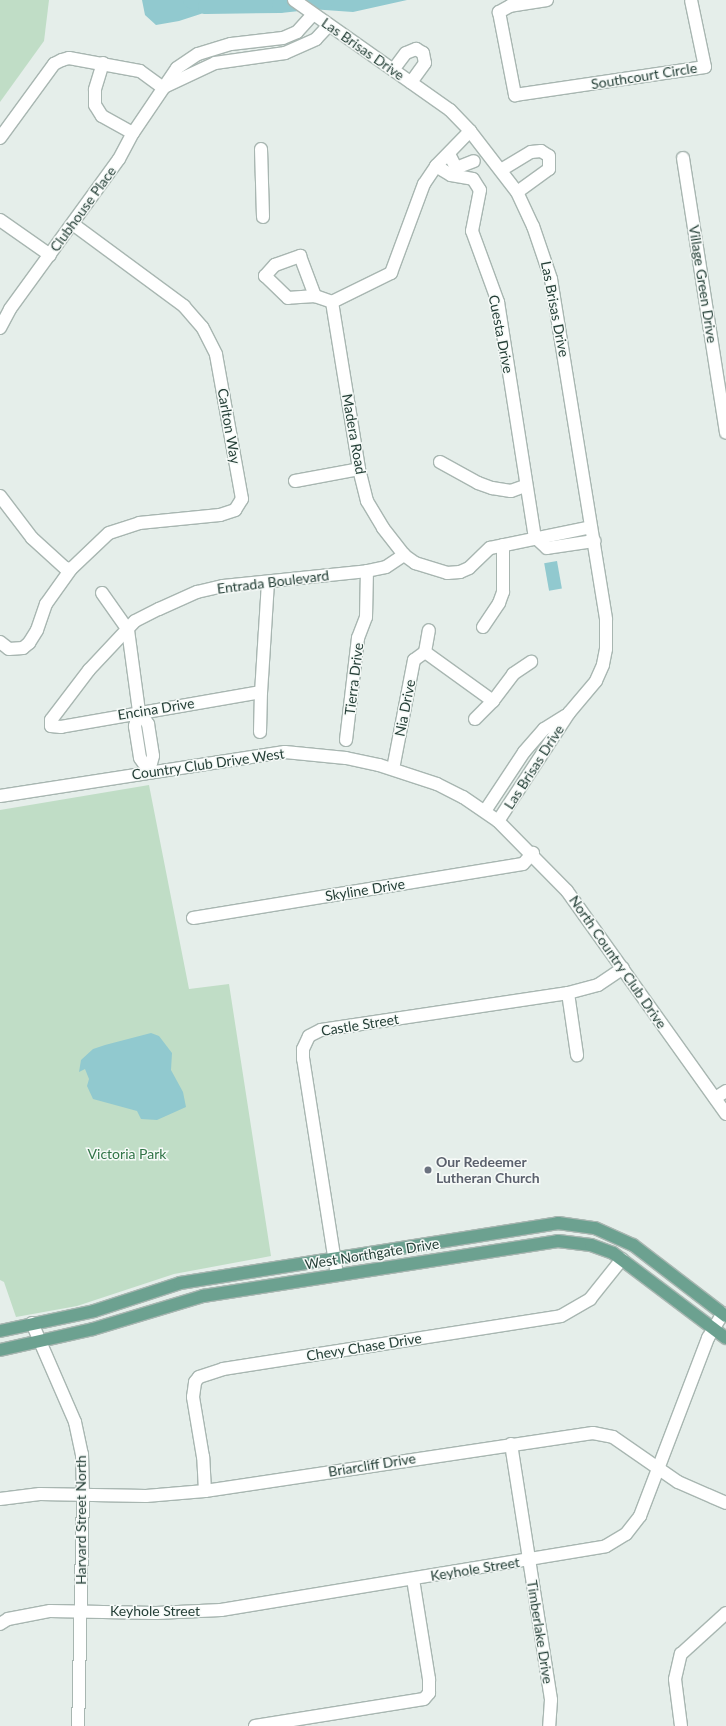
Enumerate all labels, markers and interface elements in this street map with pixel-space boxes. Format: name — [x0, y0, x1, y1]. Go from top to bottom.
street label: Las Brisas Drive — [318, 14, 408, 84]
street label: Southcourt Circle — [590, 59, 698, 93]
street label: Clubhouse Place — [46, 163, 120, 255]
street label: Village Green Drive — [685, 224, 721, 344]
street label: Las Brisas Drive — [537, 260, 573, 358]
street label: Cuesta Drive — [485, 293, 517, 375]
street label: Carlton Way — [214, 387, 244, 465]
street label: Madera Road — [339, 392, 369, 476]
street label: Entrada Boulevard — [216, 567, 330, 597]
street label: Tierra Drive — [341, 642, 367, 716]
street label: Nia Drive — [391, 678, 419, 738]
street label: Encina Drive — [116, 695, 196, 723]
street label: Las Brisas Drive — [500, 722, 568, 812]
street label: Country Club Drive West — [130, 745, 286, 783]
street label: Skyline Drive — [324, 875, 406, 905]
street label: North Country Club Drive — [566, 892, 670, 1032]
street label: Castle Street — [320, 1011, 400, 1039]
park label: Victoria Park — [88, 1146, 166, 1162]
place label: Our Redeemer Lutheran Church — [436, 1154, 540, 1186]
marker: Our Redeemer Lutheran Church — [423, 1165, 433, 1175]
street label: West Northgate Drive — [304, 1235, 440, 1273]
street label: Chevy Chase Drive — [305, 1330, 423, 1364]
street label: Briarcliff Drive — [327, 1450, 417, 1480]
street label: Harvard Street North — [73, 1455, 89, 1585]
street label: Keyhole Street — [429, 1554, 521, 1584]
street label: Timberlake Drive — [524, 1579, 556, 1685]
street label: Keyhole Street — [110, 1603, 200, 1619]

